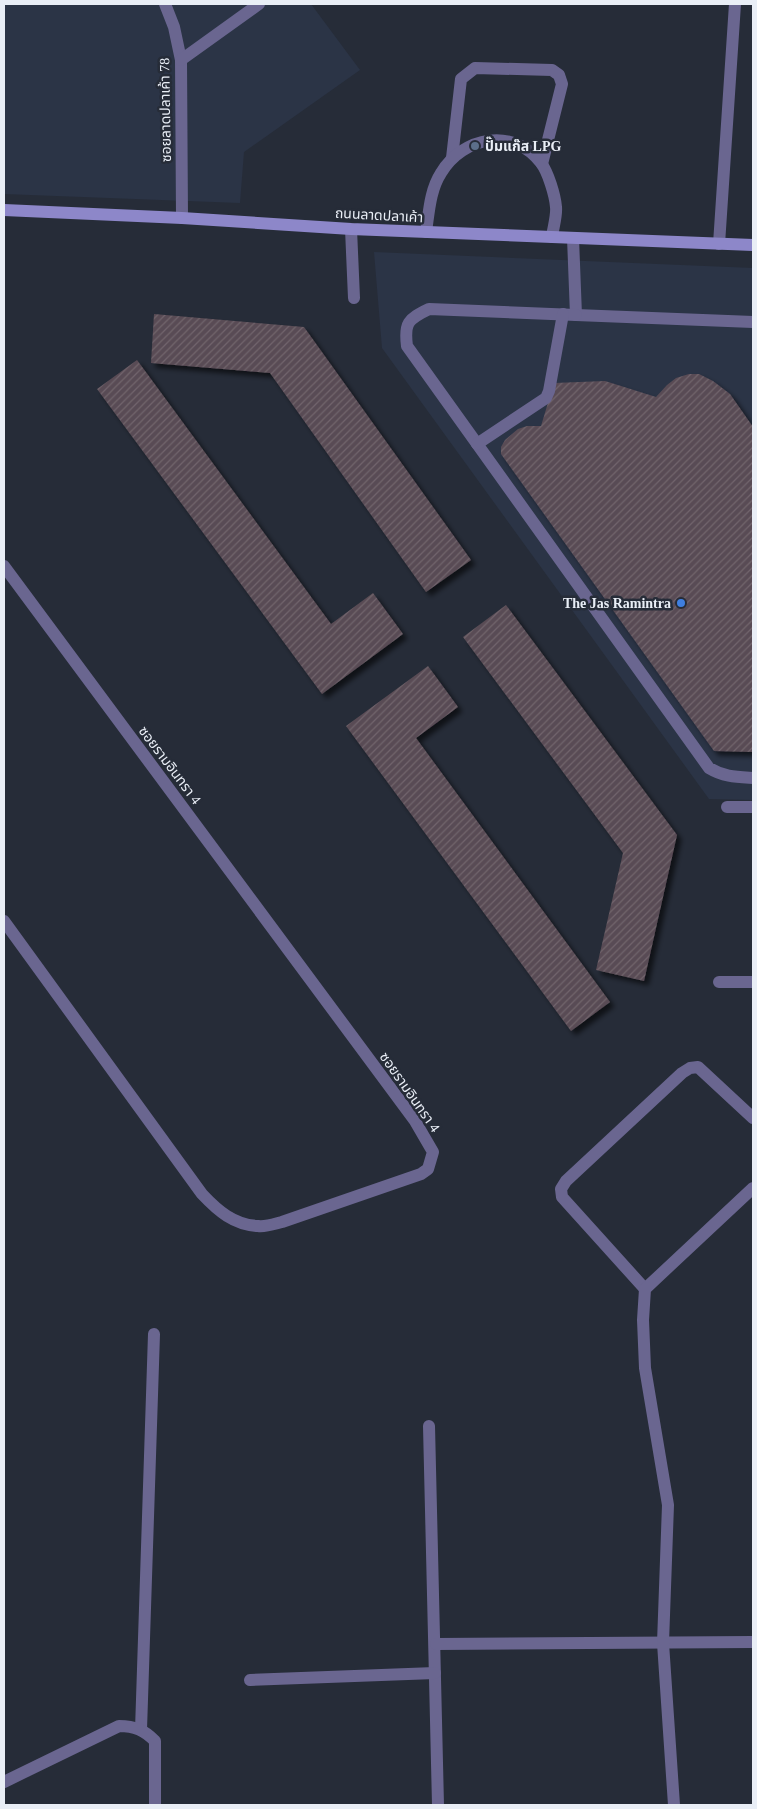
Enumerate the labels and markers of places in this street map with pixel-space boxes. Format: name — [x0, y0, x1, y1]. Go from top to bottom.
place label: ปั๊มแก๊ส LPG — [485, 136, 561, 154]
marker: ปั๊มแก๊ส LPG — [469, 140, 481, 152]
place label: The Jas Ramintra — [563, 596, 671, 611]
marker: The Jas Ramintra — [675, 597, 687, 609]

